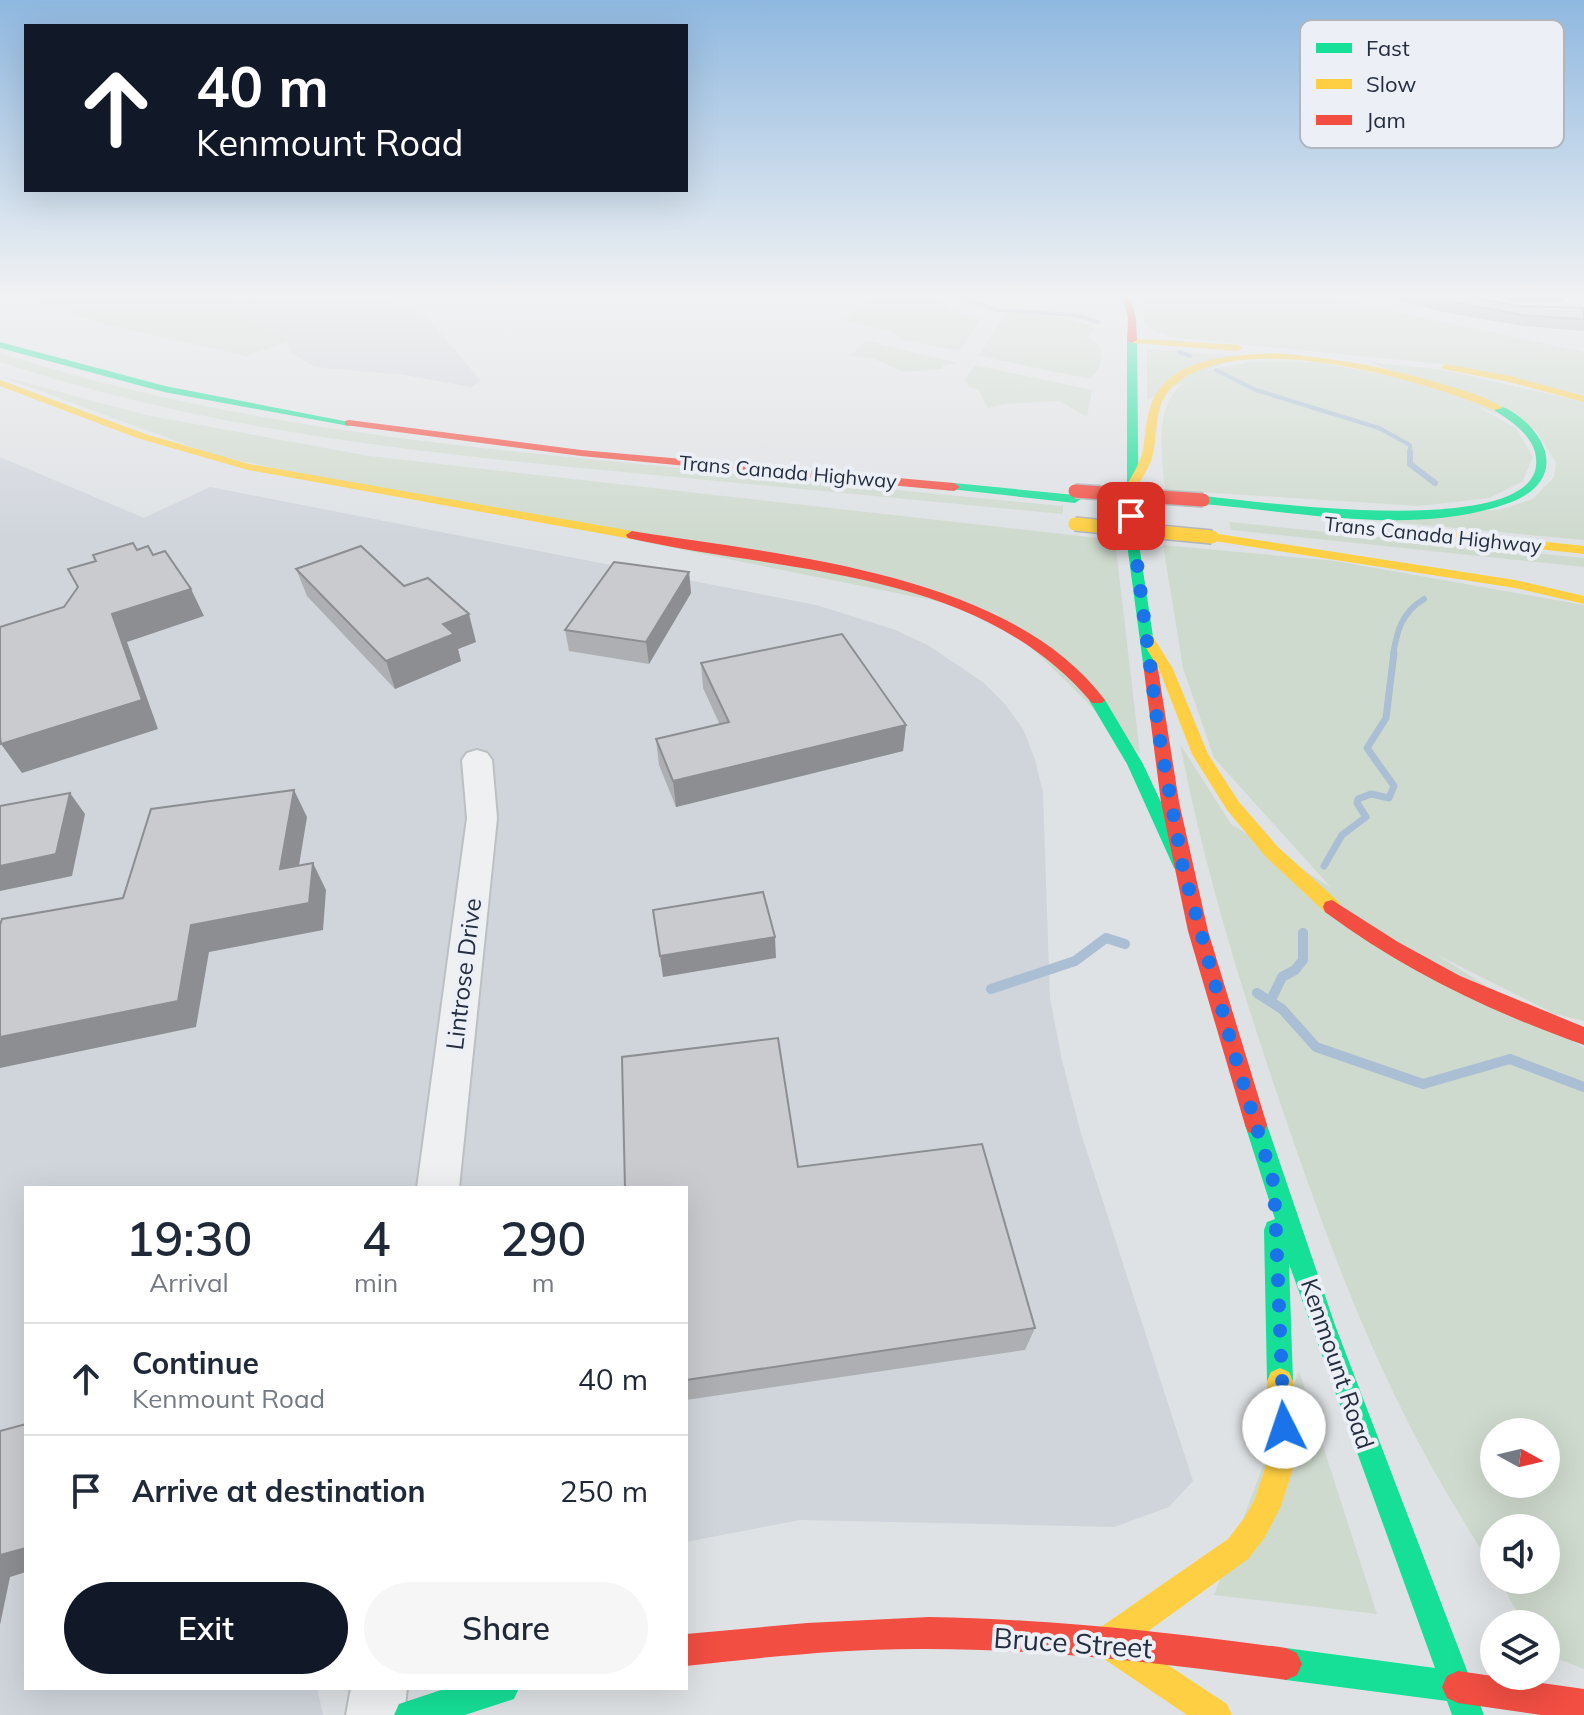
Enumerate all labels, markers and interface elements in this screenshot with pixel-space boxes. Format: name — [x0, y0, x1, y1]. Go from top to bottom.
legend — [1300, 20, 1564, 148]
text: Fast — [1366, 34, 1410, 62]
text: 40 m — [196, 51, 329, 121]
icon: ahead — [64, 56, 168, 160]
text: Slow — [1366, 70, 1416, 98]
text: Jam — [1366, 106, 1406, 134]
text: Kenmount Road — [196, 120, 463, 165]
street label: Trans Canada Highway — [678, 450, 898, 494]
pin — [1097, 482, 1165, 550]
icon: arrive — [1109, 494, 1153, 538]
street label: Trans Canada Highway — [1323, 511, 1543, 558]
street label: Lintrose Drive — [439, 896, 487, 1051]
text: 19:30 — [126, 1208, 252, 1268]
text: 4 — [362, 1208, 390, 1268]
text: 290 — [500, 1208, 586, 1268]
text: Arrival — [149, 1266, 229, 1299]
text: min — [354, 1266, 398, 1299]
text: m — [532, 1266, 555, 1299]
street label: Kenmount Road — [1295, 1275, 1381, 1453]
text: Continue — [132, 1344, 259, 1382]
icon: ahead — [64, 1357, 108, 1401]
text: 40 m — [578, 1360, 648, 1398]
text: Kenmount Road — [132, 1382, 325, 1415]
position arrow — [1242, 1385, 1326, 1469]
north arrow — [1480, 1418, 1560, 1498]
map controls — [1480, 1418, 1560, 1690]
icon: arrive — [64, 1469, 108, 1513]
text: Arrive at destination — [132, 1472, 426, 1510]
text: 250 m — [560, 1472, 648, 1510]
button: sound — [1480, 1514, 1560, 1594]
button: Exit — [64, 1582, 348, 1674]
button: Share — [364, 1582, 648, 1674]
button: layers — [1480, 1610, 1560, 1690]
street label: Bruce Street — [993, 1620, 1154, 1666]

